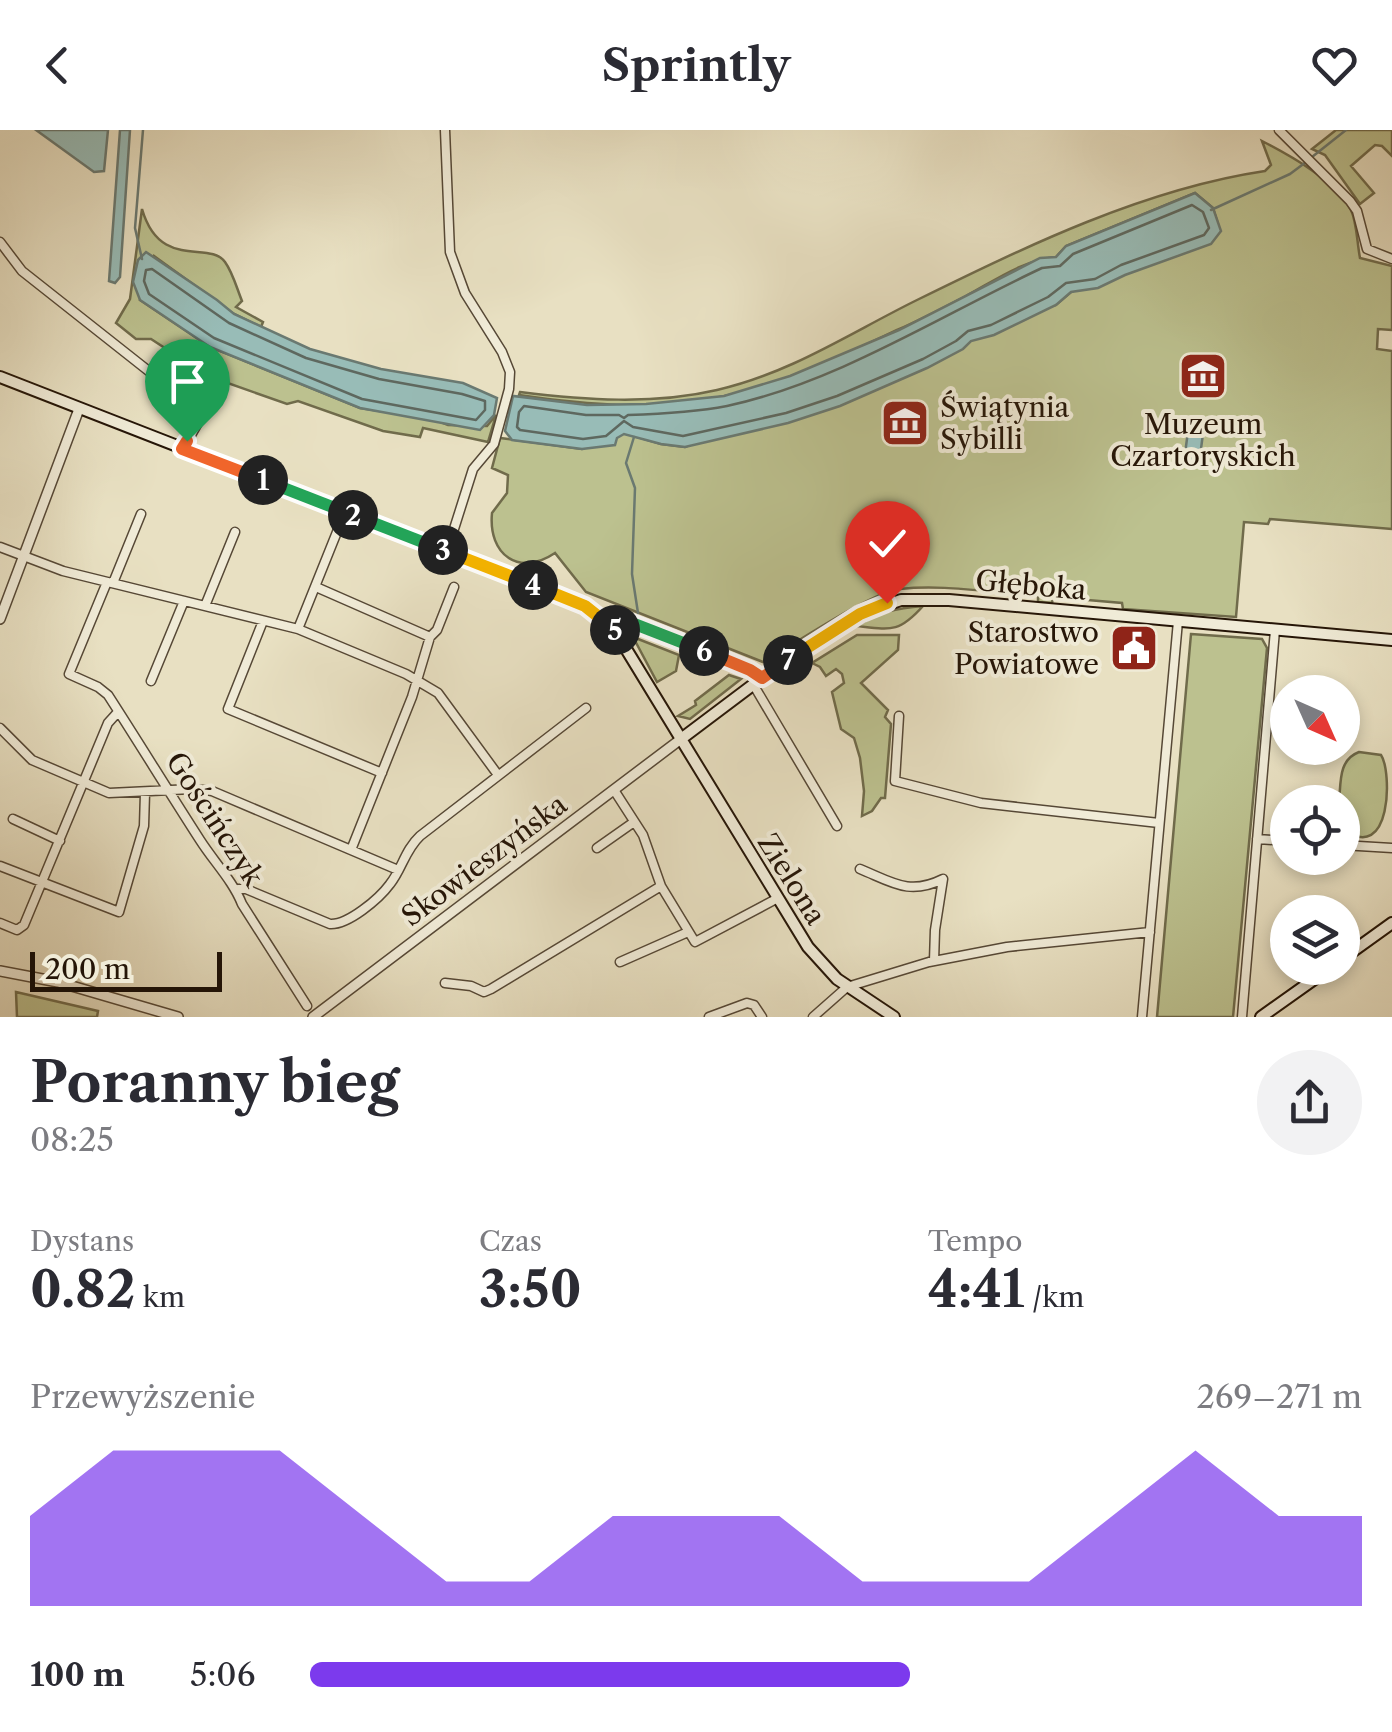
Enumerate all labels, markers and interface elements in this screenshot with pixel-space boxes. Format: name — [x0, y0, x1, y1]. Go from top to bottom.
text: Sprintly — [602, 37, 790, 93]
icon: back — [30, 38, 85, 93]
icon: heart — [1307, 38, 1362, 93]
pin — [145, 339, 230, 442]
museum icon: Muzeum Czartoryskich — [1177, 350, 1229, 402]
icon: arrive — [160, 354, 215, 409]
place label: Świątynia Sybilli — [940, 390, 1070, 456]
museum icon: Świątynia Sybilli — [879, 397, 931, 449]
place label: Muzeum Czartoryskich — [1110, 407, 1296, 473]
pin: 1 — [238, 455, 288, 505]
text: 1 — [257, 463, 269, 497]
pin: 2 — [328, 490, 378, 540]
text: 2 — [345, 498, 361, 532]
pin — [845, 501, 930, 604]
icon: check — [860, 516, 915, 571]
pin: 3 — [418, 525, 468, 575]
text: 3 — [435, 533, 451, 567]
pin: 4 — [508, 560, 558, 610]
street label: Głęboka — [974, 563, 1088, 607]
text: 4 — [525, 568, 541, 602]
pin: 5 — [590, 605, 640, 655]
text: 5 — [607, 613, 623, 647]
place label: Starostwo Powiatowe — [954, 615, 1099, 681]
public building icon: Starostwo Powiatowe — [1108, 622, 1160, 674]
pin: 6 — [679, 626, 729, 676]
text: 6 — [696, 634, 712, 668]
pin: 7 — [763, 635, 813, 685]
text: 7 — [781, 643, 795, 677]
north arrow — [1270, 675, 1360, 765]
map controls — [1270, 675, 1360, 985]
street label: Gościńczyk — [159, 746, 272, 894]
button: locate — [1270, 785, 1360, 875]
street label: Skowieszyńska — [395, 787, 573, 933]
street label: Zielona — [751, 827, 833, 931]
button: layers — [1270, 895, 1360, 985]
scale bar — [30, 947, 222, 991]
text: 200 m — [45, 952, 130, 986]
text: Poranny bieg — [30, 1049, 400, 1116]
button: share — [1257, 1050, 1362, 1155]
text: 08:25 — [30, 1120, 114, 1159]
text: Dystans — [30, 1224, 134, 1258]
text: Czas — [479, 1224, 542, 1258]
text: Tempo — [928, 1224, 1022, 1258]
text: 0.82 — [30, 1258, 135, 1320]
text: 3:50 — [479, 1258, 582, 1320]
text: 4:41 — [928, 1258, 1025, 1320]
text: km — [135, 1280, 185, 1314]
text: /km — [1025, 1280, 1084, 1314]
text: Przewyższenie — [30, 1377, 255, 1416]
text: 269–271 m — [1196, 1377, 1362, 1416]
text: 100 m — [30, 1655, 125, 1694]
text: 5:06 — [190, 1655, 255, 1694]

